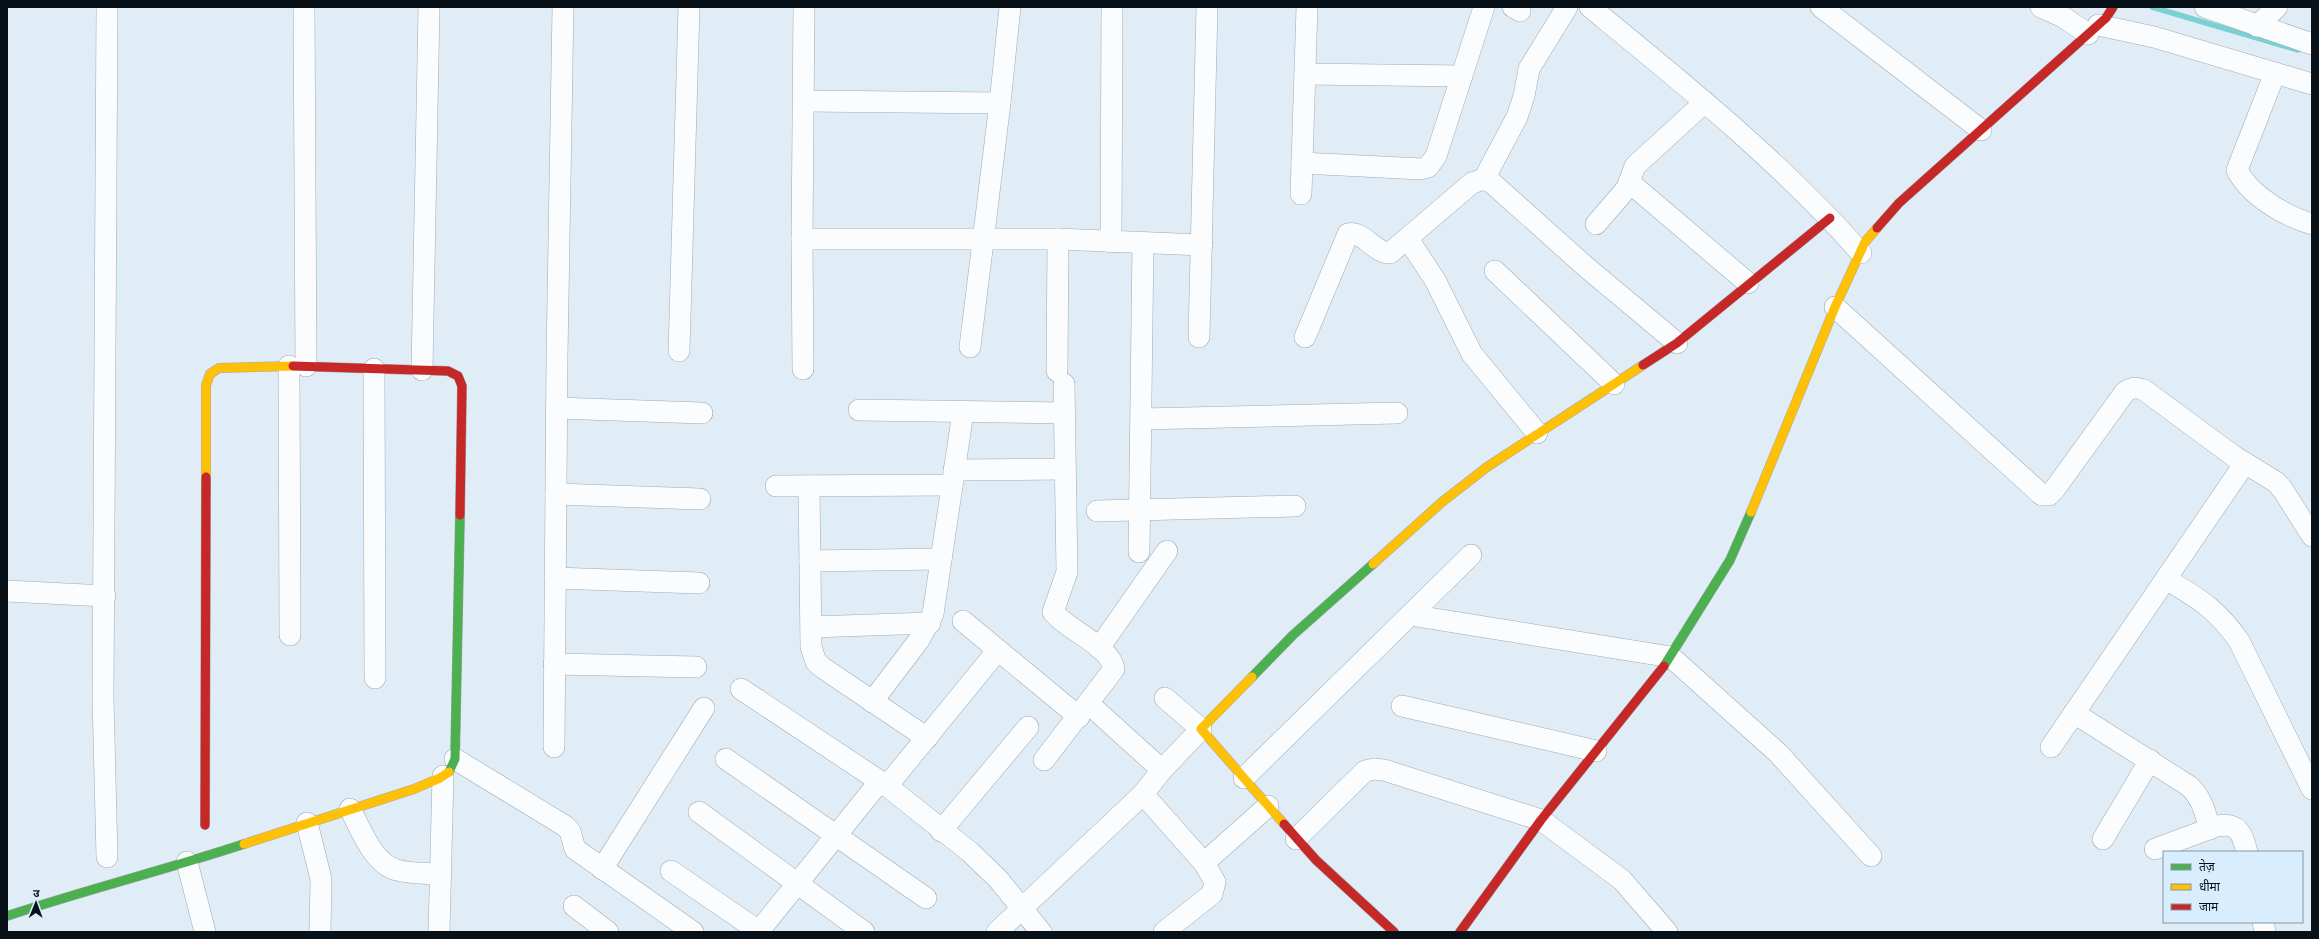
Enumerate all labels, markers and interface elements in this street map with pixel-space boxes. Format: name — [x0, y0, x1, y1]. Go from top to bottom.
legend — [2163, 851, 2303, 923]
text: तेज़ — [2199, 859, 2216, 874]
text: धीमा — [2199, 879, 2221, 894]
north arrow — [16, 883, 56, 923]
text: उ — [33, 887, 40, 900]
text: जाम — [2199, 900, 2219, 914]

